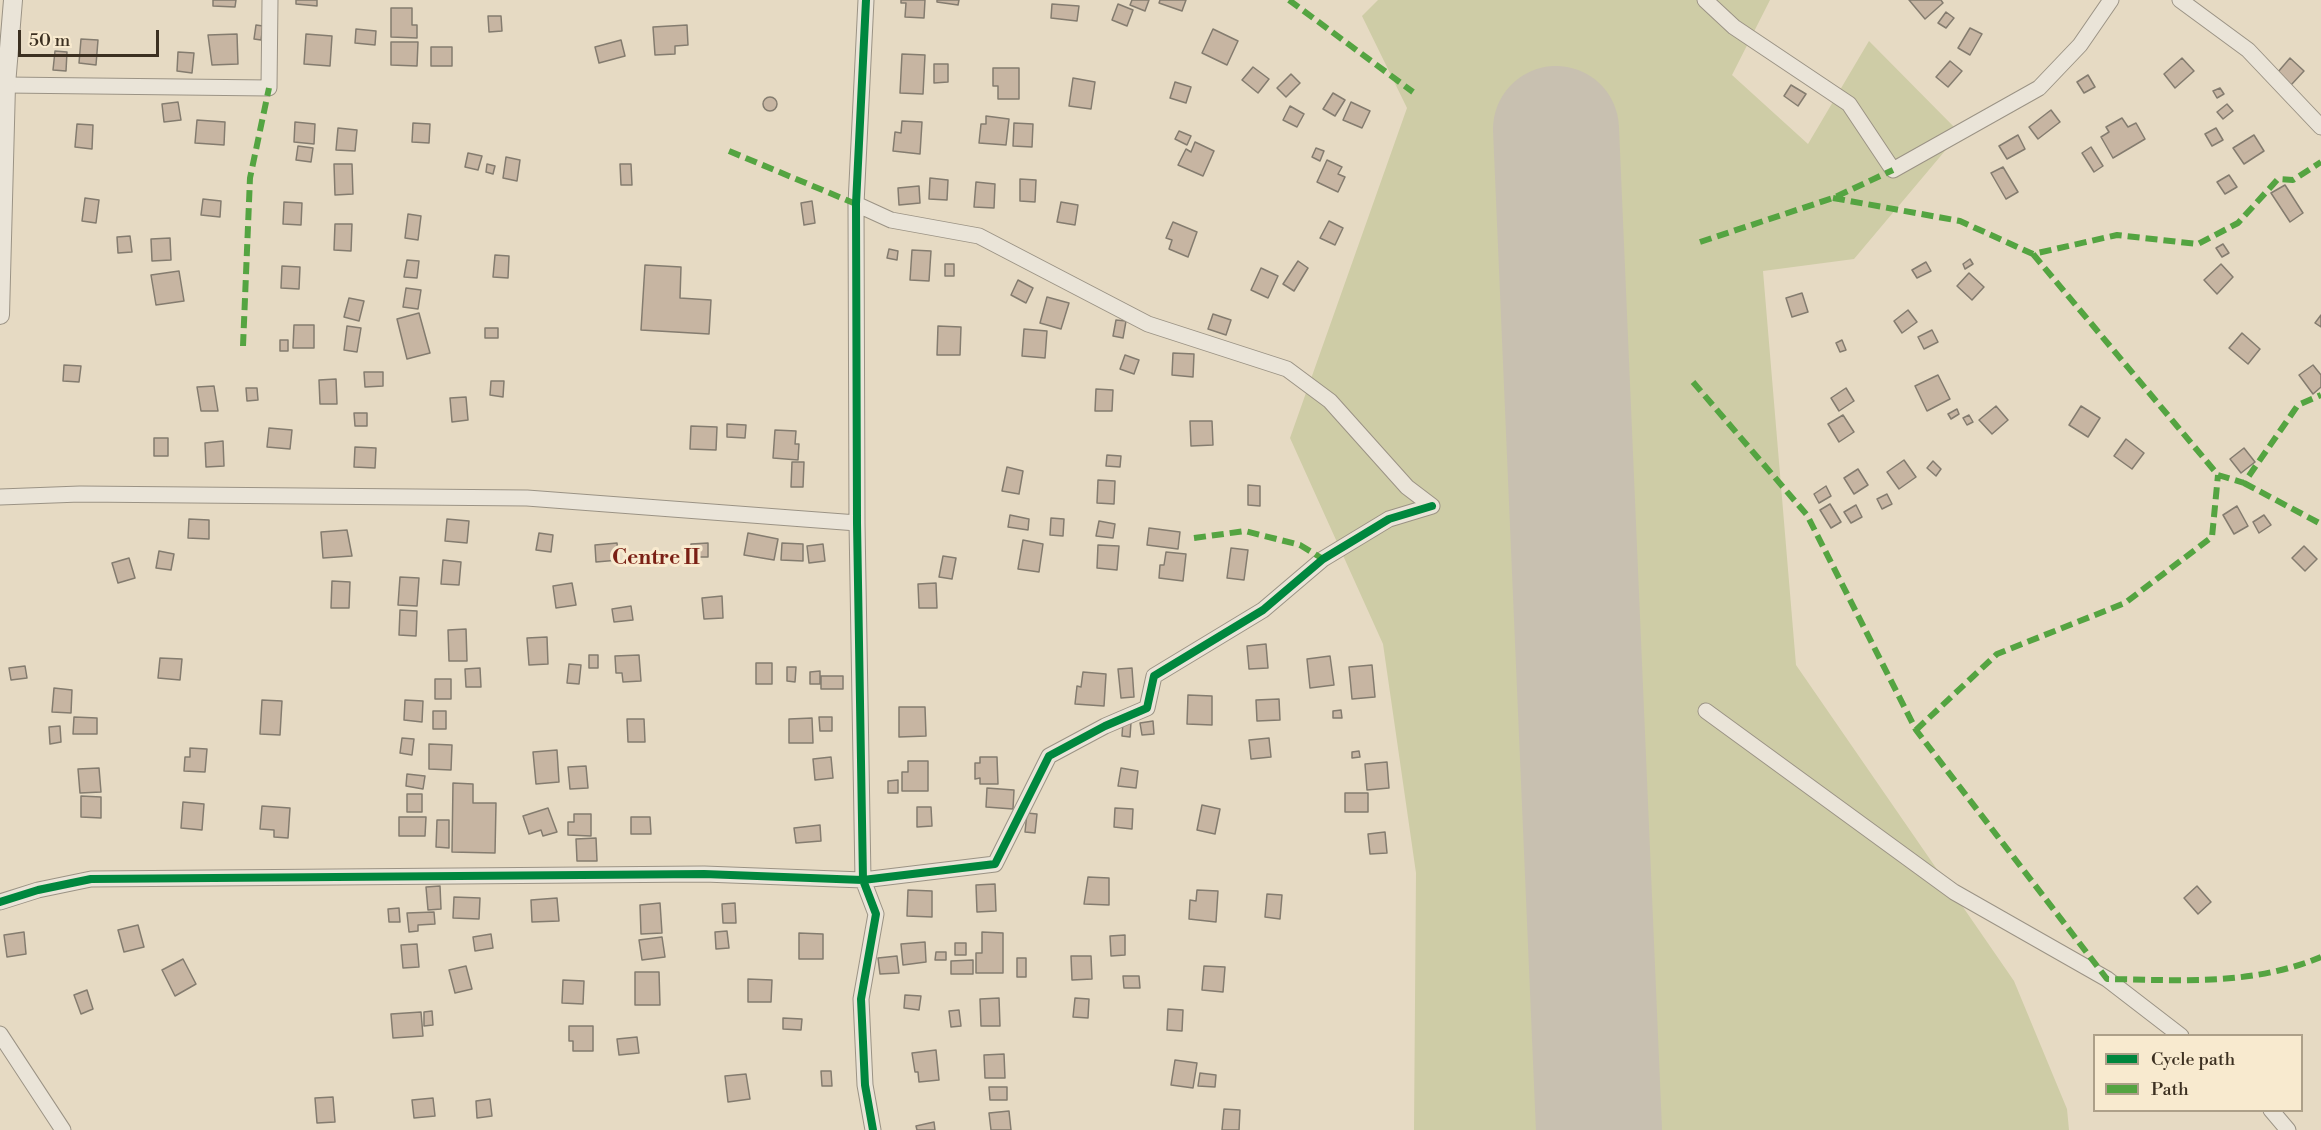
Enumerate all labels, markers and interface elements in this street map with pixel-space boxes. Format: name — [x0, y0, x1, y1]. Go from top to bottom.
scale bar — [21, 18, 162, 56]
text: 50 m — [29, 29, 70, 52]
district label: Centre II — [612, 546, 700, 572]
legend — [2093, 1034, 2303, 1112]
text: Cycle path — [2151, 1048, 2235, 1071]
text: Path — [2151, 1078, 2189, 1101]

